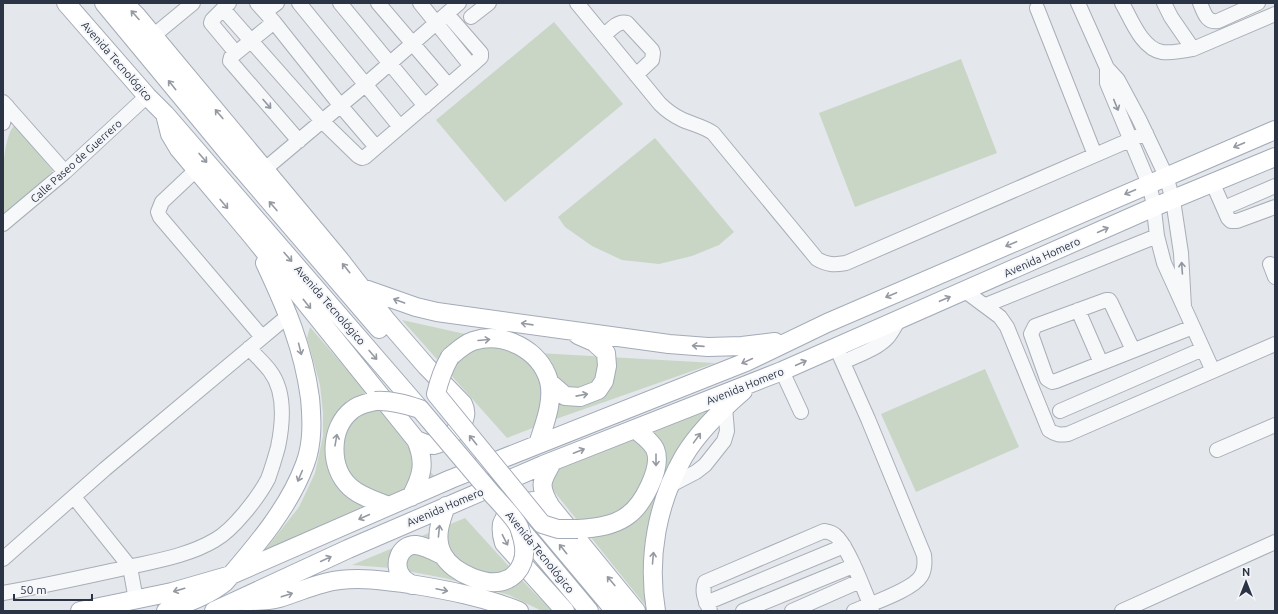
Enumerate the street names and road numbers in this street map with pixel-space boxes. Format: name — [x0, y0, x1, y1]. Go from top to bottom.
street label: Avenida Tecnológico — [79, 19, 155, 103]
street label: Calle Paseo de Guerrero — [28, 117, 124, 205]
street label: Avenida Homero — [1002, 235, 1082, 279]
street label: Avenida Tecnológico — [292, 263, 368, 347]
street label: Avenida Homero — [705, 365, 785, 407]
street label: Avenida Homero — [405, 485, 485, 529]
street label: Avenida Tecnológico — [503, 509, 577, 595]

